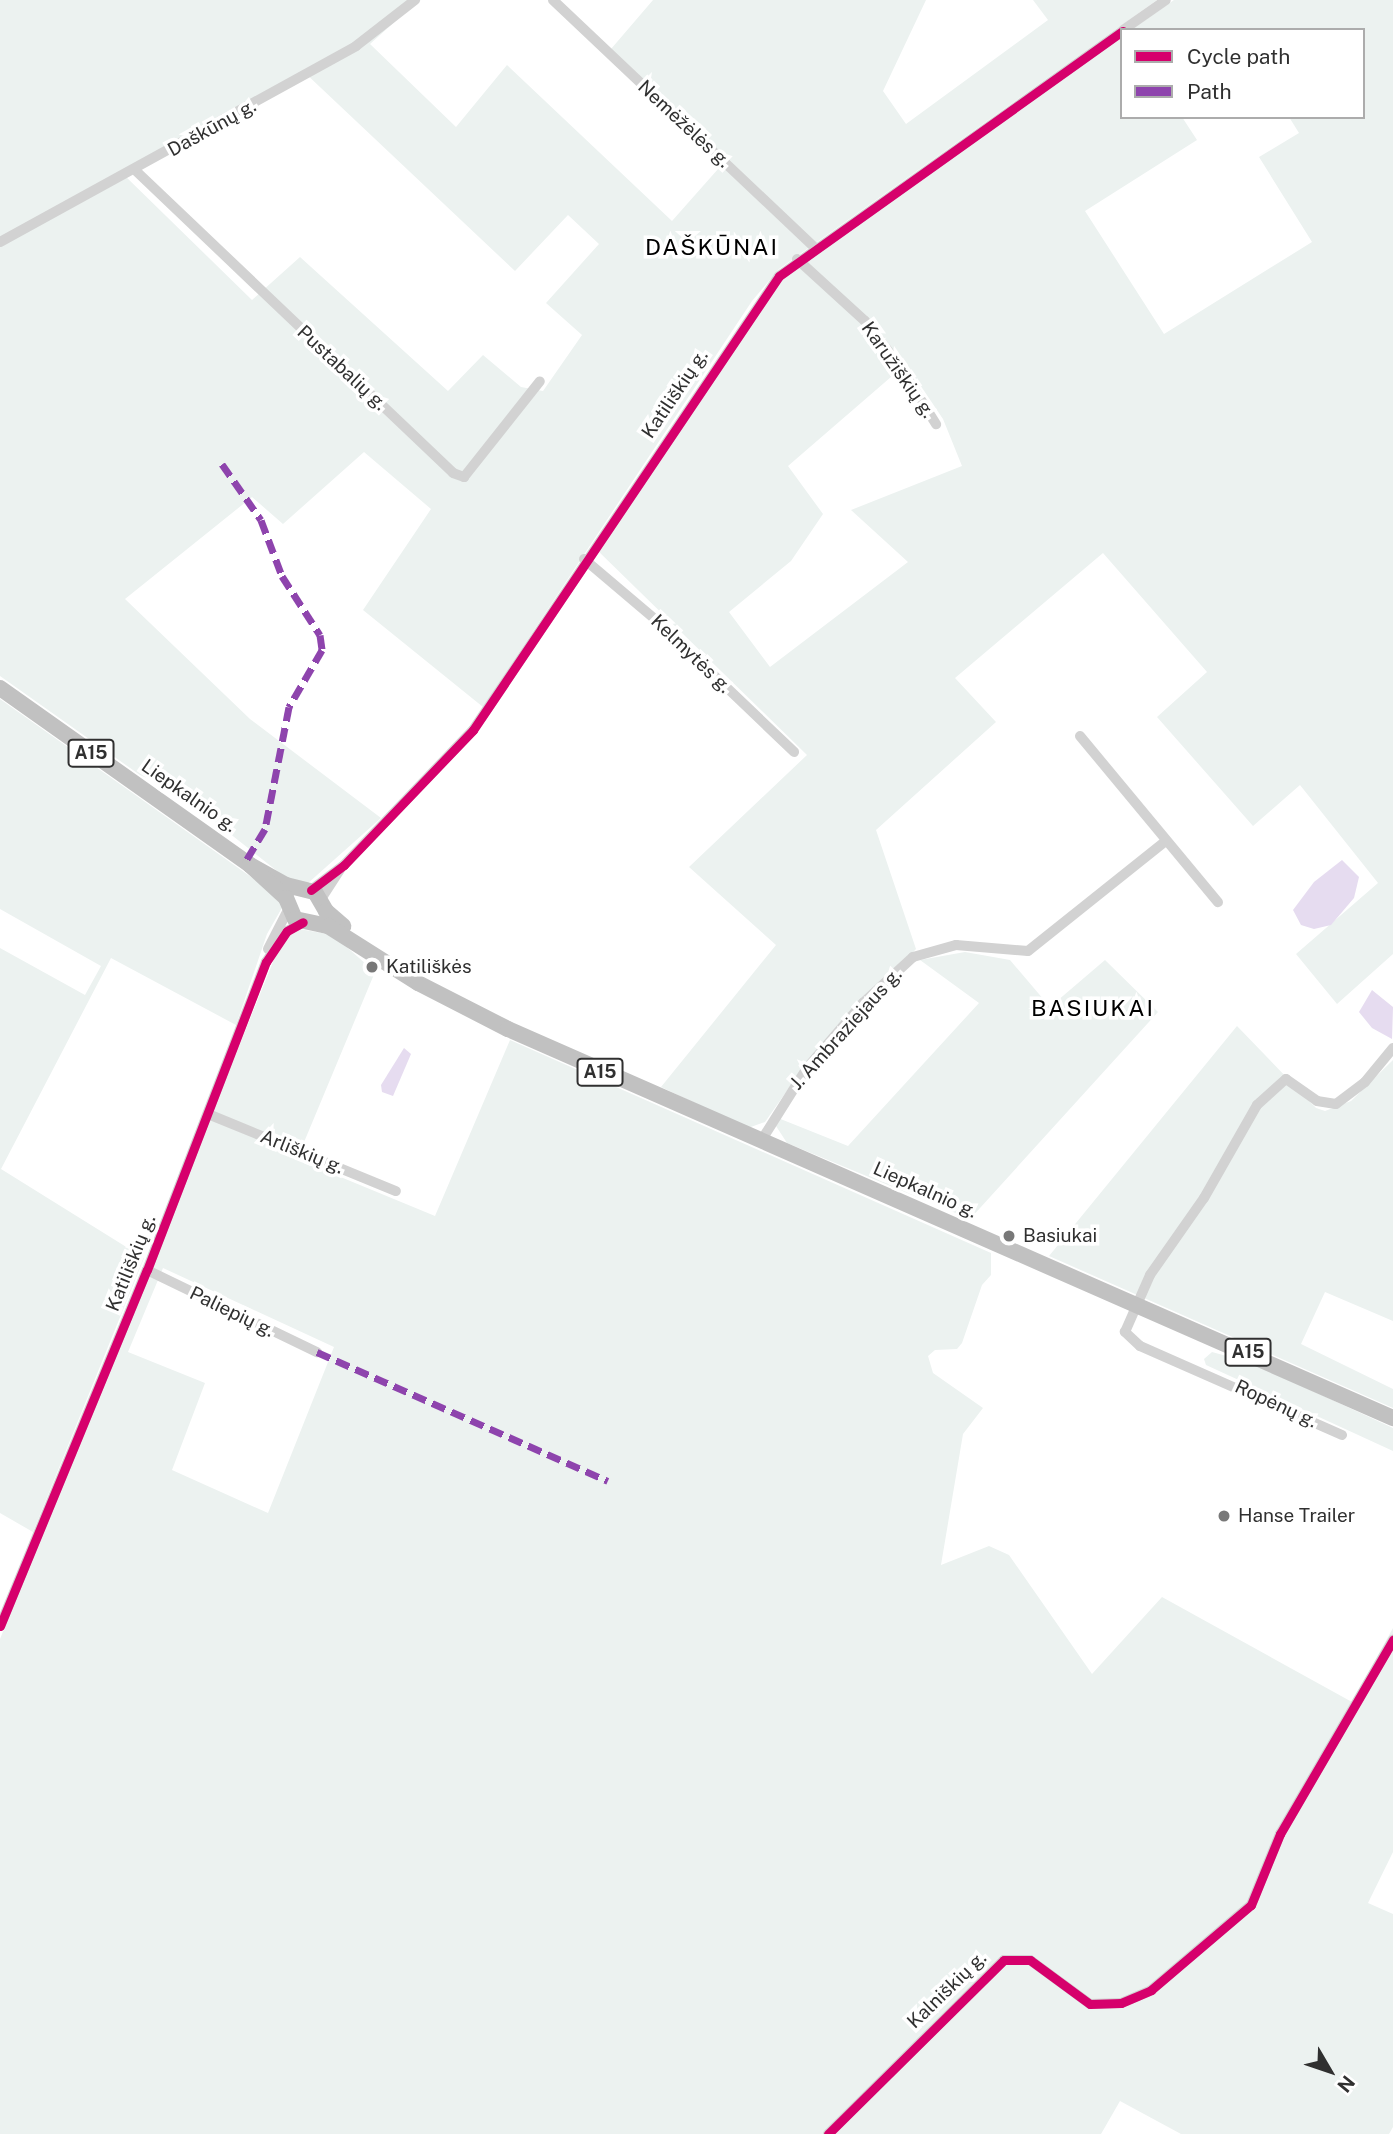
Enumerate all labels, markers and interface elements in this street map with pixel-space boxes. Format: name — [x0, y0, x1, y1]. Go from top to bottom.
legend — [1120, 28, 1365, 119]
text: Cycle path — [1187, 44, 1290, 69]
street label: Nemėžėlės g. — [633, 75, 735, 173]
text: Path — [1187, 79, 1232, 104]
street label: Daškūnų g. — [164, 94, 260, 162]
district label: DAŠKŪNAI — [646, 233, 778, 261]
street label: Karužiškių g. — [856, 317, 940, 423]
street label: Pustabalių g. — [292, 321, 392, 415]
street label: Katiliškių g. — [637, 345, 713, 443]
street label: Kelmytės g. — [646, 610, 736, 698]
road number: A15 — [66, 738, 116, 768]
street label: Liepkalnio g. — [137, 755, 241, 837]
place label: Katiliškės — [386, 956, 472, 978]
marker: Katiliškės — [364, 959, 380, 975]
street label: J. Ambraziejaus g. — [785, 963, 907, 1095]
district label: BASIUKAI — [1032, 994, 1154, 1022]
road number: A15 — [576, 1058, 624, 1086]
street label: Arliškių g. — [257, 1125, 347, 1179]
street label: Liepkalnio g. — [869, 1157, 981, 1223]
street label: Katiliškių g. — [101, 1211, 161, 1315]
place label: Basiukai — [1023, 1225, 1097, 1247]
marker: Basiukai — [1001, 1228, 1017, 1244]
street label: Paliepių g. — [186, 1282, 278, 1342]
road number: A15 — [1224, 1338, 1272, 1366]
street label: Ropėnų g. — [1231, 1375, 1321, 1433]
place label: Hanse Trailer — [1238, 1505, 1355, 1527]
marker: Hanse Trailer — [1216, 1508, 1232, 1524]
street label: Kalniškių g. — [903, 1947, 991, 2033]
north arrow — [1295, 2036, 1365, 2106]
text: N — [1333, 2072, 1360, 2097]

